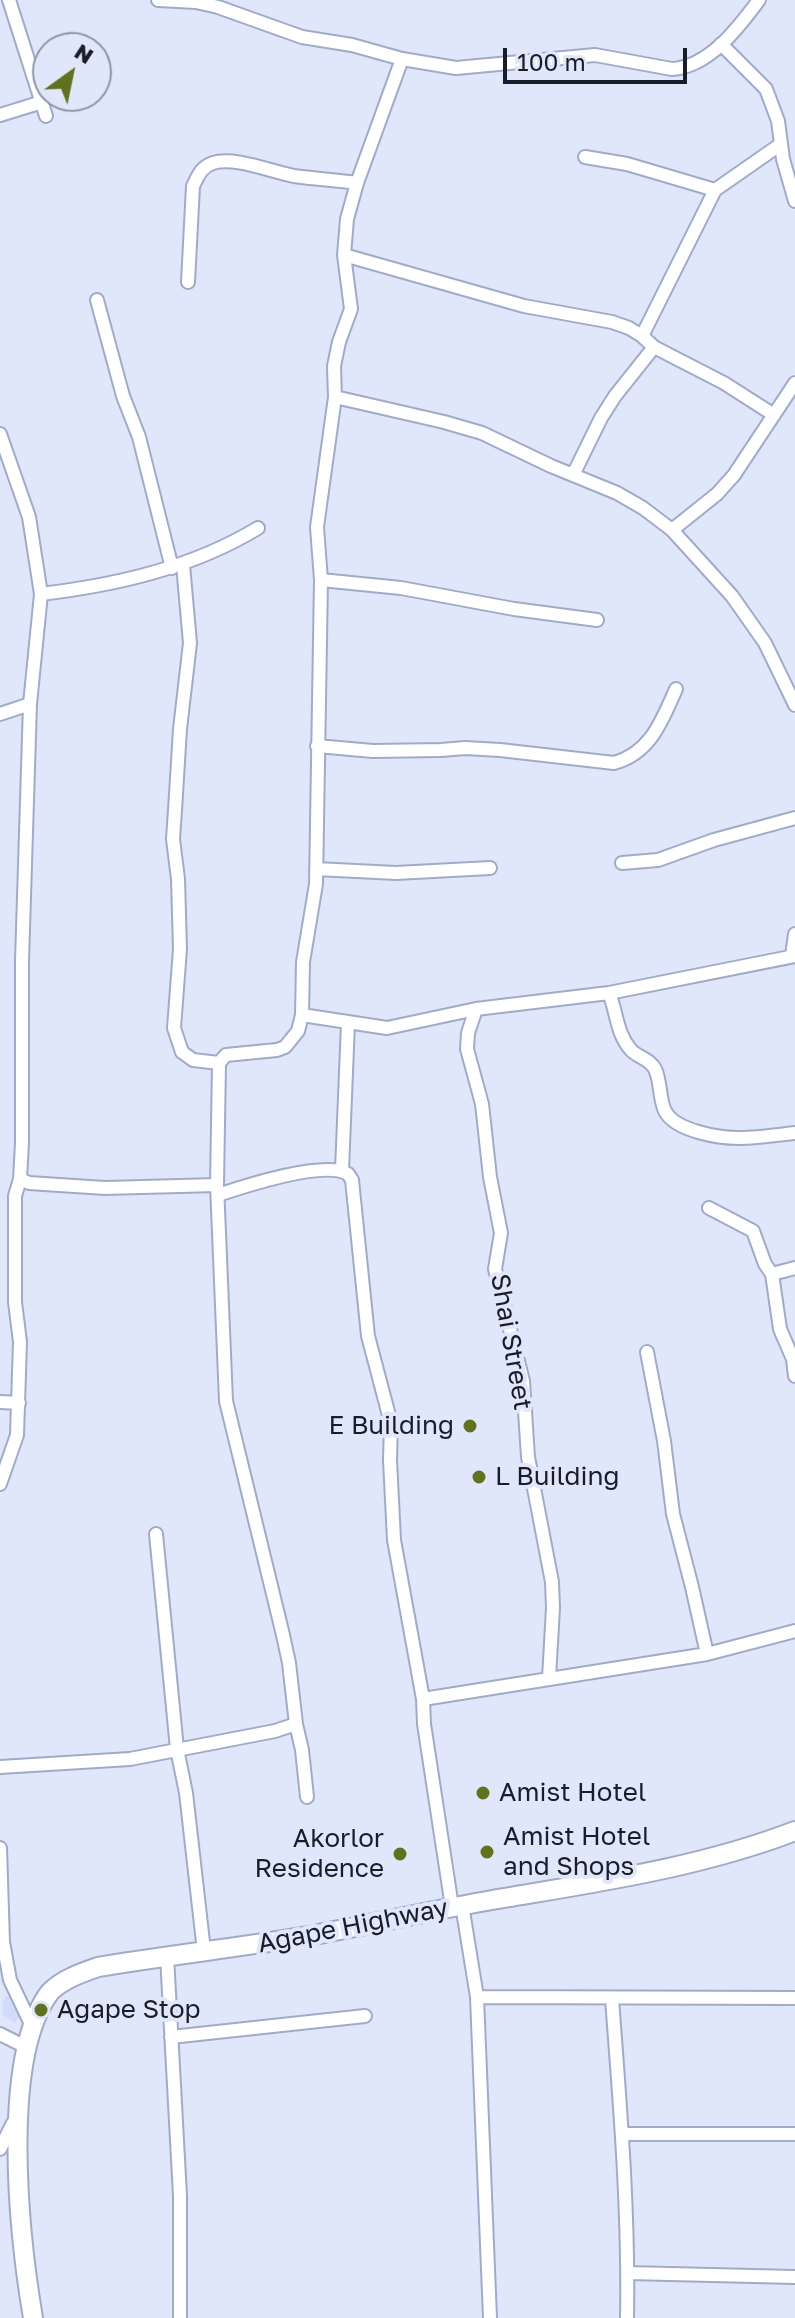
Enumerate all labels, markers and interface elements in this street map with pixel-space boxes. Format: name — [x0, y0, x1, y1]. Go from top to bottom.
north arrow — [32, 32, 112, 112]
scale bar — [507, 32, 691, 82]
text: N — [70, 37, 99, 69]
text: 100 m — [517, 47, 586, 76]
street label: Shai Street — [484, 1271, 538, 1413]
place label: E Building — [329, 1410, 454, 1442]
marker: E Building — [461, 1417, 479, 1435]
place label: L Building — [495, 1461, 619, 1493]
marker: L Building — [470, 1468, 488, 1486]
place label: Amist Hotel — [499, 1777, 646, 1809]
marker: Amist Hotel — [474, 1784, 492, 1802]
place label: Amist Hotel and Shops — [503, 1821, 650, 1882]
place label: Akorlor Residence — [254, 1823, 384, 1884]
marker: Amist Hotel and Shops — [478, 1843, 496, 1861]
marker: Akorlor Residence — [391, 1845, 409, 1863]
street label: Agape Highway — [255, 1892, 451, 1960]
place label: Agape Stop — [57, 1994, 201, 2026]
marker: Agape Stop — [32, 2001, 50, 2019]

